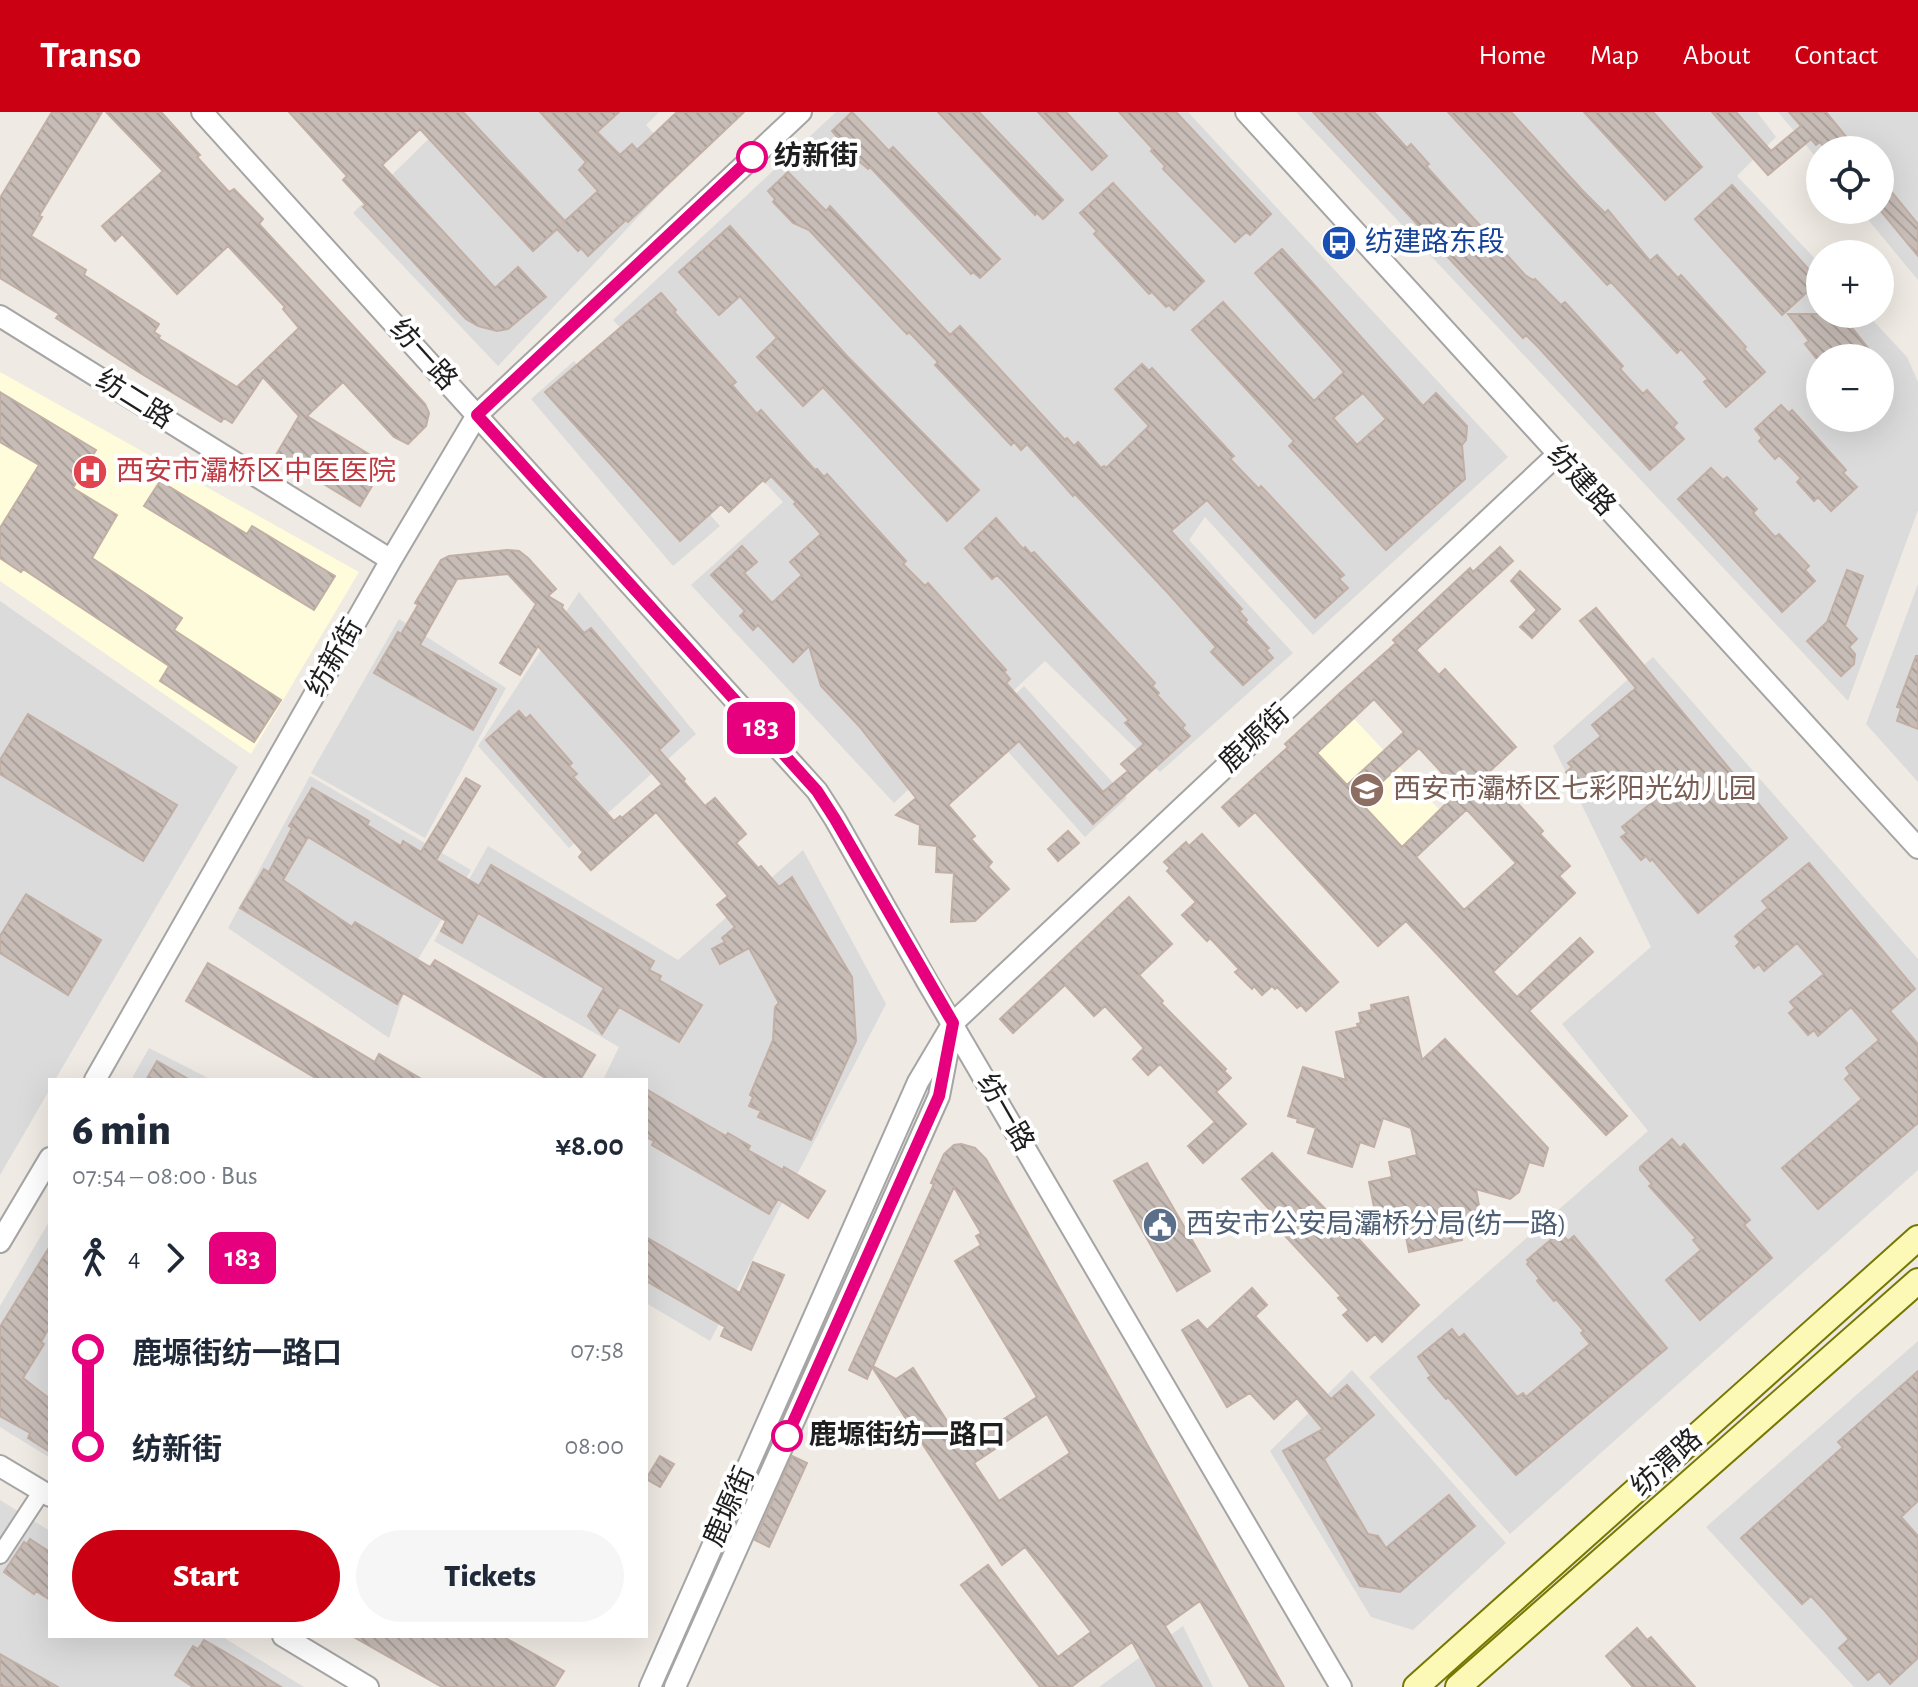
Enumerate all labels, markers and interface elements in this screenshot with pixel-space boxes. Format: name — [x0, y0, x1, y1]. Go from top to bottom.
text: Transo — [40, 37, 141, 75]
text: Home — [1479, 42, 1546, 70]
text: Map — [1590, 42, 1639, 70]
text: About — [1683, 42, 1751, 70]
text: Contact — [1795, 42, 1878, 70]
map controls — [1806, 136, 1894, 432]
button: locate — [1806, 136, 1894, 224]
place label: 纺新街 — [774, 141, 858, 171]
marker: 纺新街 — [737, 142, 767, 172]
bus stop icon: 纺建路东段 — [1320, 224, 1358, 262]
place label: 纺建路东段 — [1365, 227, 1505, 257]
button: + — [1806, 240, 1894, 328]
street label: 纺一路 — [384, 313, 463, 396]
button: − — [1806, 344, 1894, 432]
street label: 纺二路 — [91, 364, 178, 434]
street label: 纺建路 — [1542, 439, 1621, 521]
hospital icon: 西安市灞桥区中医医院 — [71, 453, 109, 491]
place label: 西安市灞桥区中医医院 — [116, 456, 396, 486]
street label: 纺新街 — [300, 614, 368, 701]
street label: 鹿塬街 — [1213, 699, 1295, 778]
line badge: 183 — [715, 702, 807, 754]
text: 183 — [743, 714, 779, 742]
school or university icon: 西安市灞桥区七彩阳光幼儿园 — [1348, 771, 1386, 809]
place label: 西安市灞桥区七彩阳光幼儿园 — [1393, 774, 1757, 804]
street label: 纺一路 — [972, 1069, 1040, 1156]
text: 6 min — [72, 1109, 171, 1153]
text: ¥8.00 — [555, 1131, 624, 1161]
text: 07:54 – 08:00 · Bus — [72, 1163, 258, 1189]
public building icon: 西安市公安局灞桥分局(纺一路) — [1141, 1206, 1179, 1244]
place label: 西安市公安局灞桥分局(纺一路) — [1186, 1209, 1567, 1239]
icon: walk — [72, 1236, 116, 1280]
icon: forward — [153, 1236, 197, 1280]
text: 183 — [225, 1244, 260, 1272]
text: 4 — [128, 1245, 141, 1271]
text: 07:58 — [570, 1337, 624, 1363]
text: 鹿塬街纺一路口 — [132, 1339, 342, 1369]
place label: 鹿塬街纺一路口 — [809, 1419, 1005, 1450]
marker: 鹿塬街纺一路口 — [772, 1421, 802, 1451]
street label: 纺渭路 — [1625, 1423, 1708, 1502]
text: 08:00 — [565, 1433, 624, 1459]
text: 纺新街 — [132, 1435, 222, 1465]
street label: 鹿塬街 — [698, 1462, 760, 1551]
button: Start — [72, 1530, 340, 1622]
button: Tickets — [356, 1530, 624, 1622]

